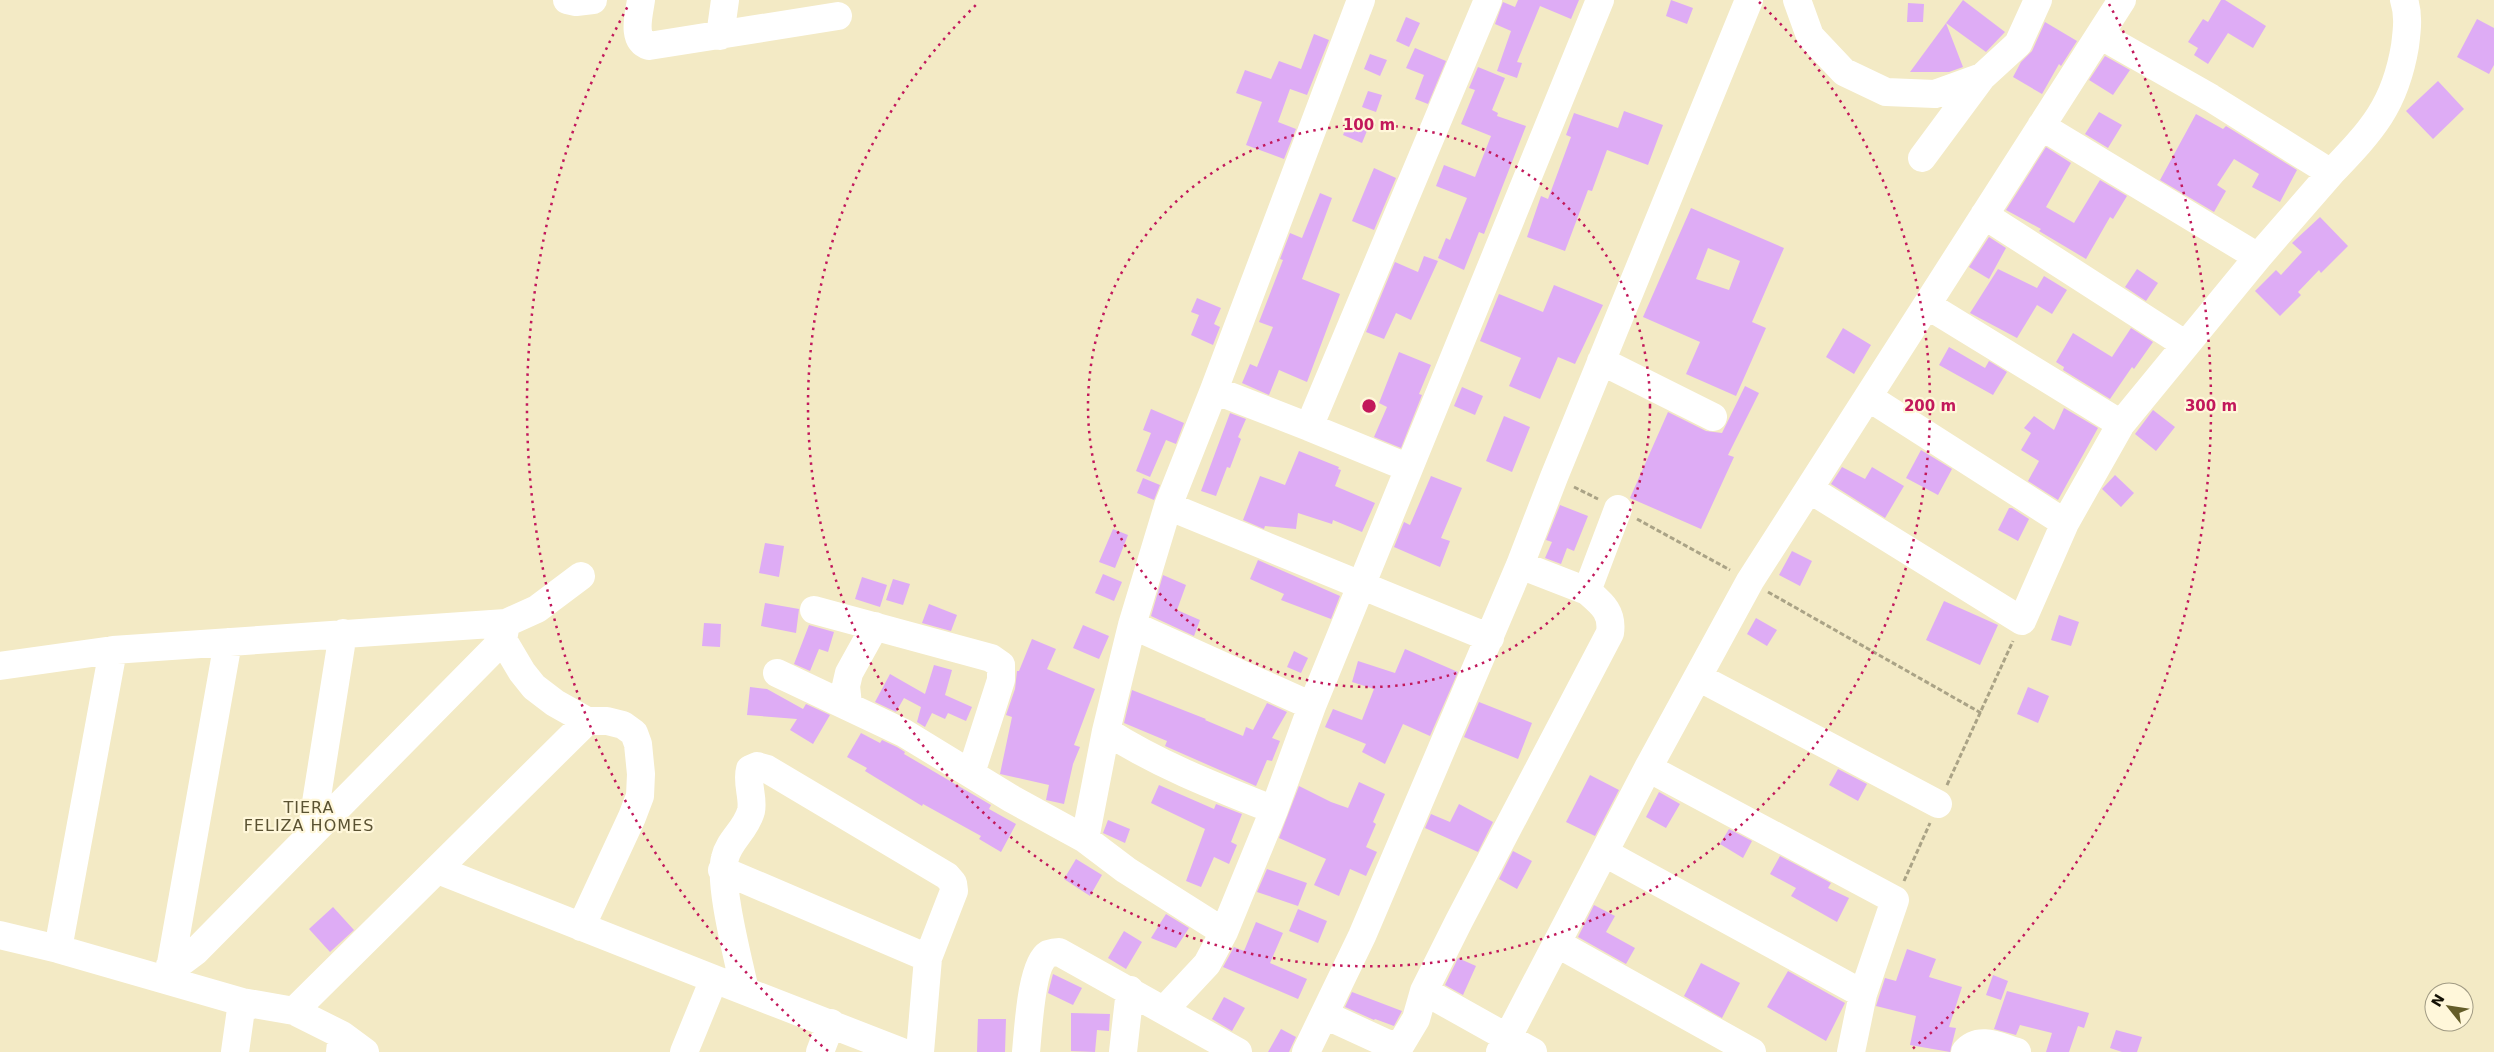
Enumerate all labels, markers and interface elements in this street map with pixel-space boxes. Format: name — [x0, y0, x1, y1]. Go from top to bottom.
text: 100 m — [1343, 116, 1395, 134]
centre of rings — [1360, 397, 1378, 415]
text: 200 m — [1904, 397, 1956, 415]
text: 300 m — [2185, 397, 2237, 415]
district label: TIERA FELIZA HOMES — [244, 798, 374, 835]
north arrow — [2424, 982, 2474, 1032]
text: N — [2428, 991, 2448, 1010]

